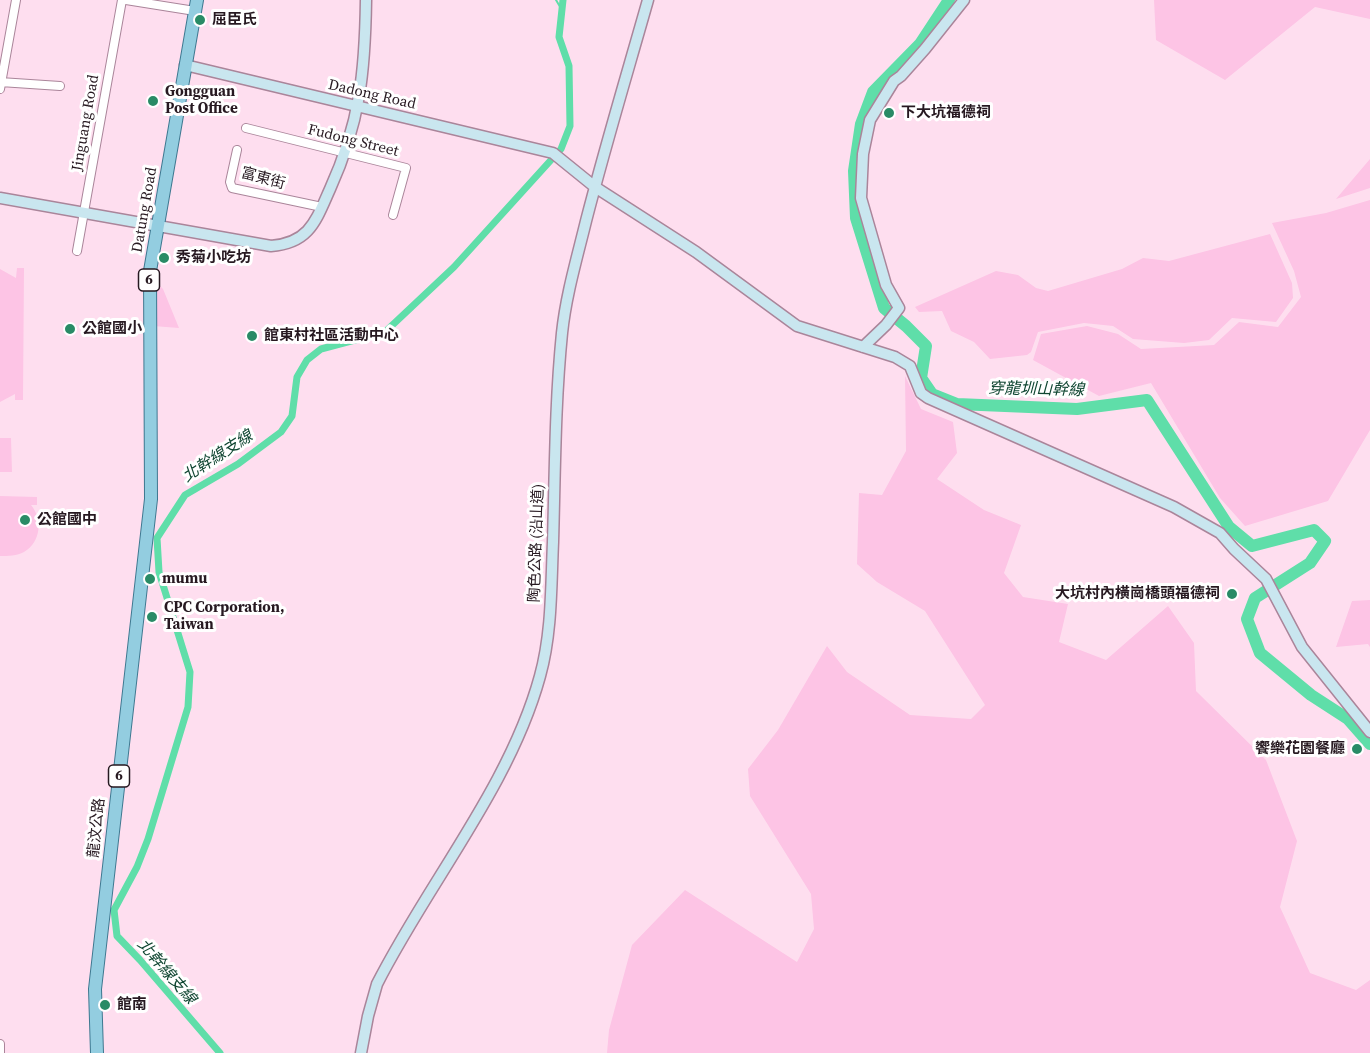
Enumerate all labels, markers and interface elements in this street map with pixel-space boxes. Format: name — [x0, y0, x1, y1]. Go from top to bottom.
place label: 屈臣氏 — [212, 11, 257, 29]
marker: 屈臣氏 — [193, 13, 207, 27]
street label: Jinguang Road — [69, 73, 103, 173]
street label: Dadong Road — [326, 76, 418, 114]
place label: Gongguan Post Office — [165, 83, 238, 118]
marker: Gongguan Post Office — [146, 94, 160, 108]
place label: 下大坑福德祠 — [901, 104, 991, 122]
marker: 下大坑福德祠 — [882, 106, 896, 120]
street label: Fudong Street — [306, 121, 400, 161]
street label: 富東街 — [239, 164, 287, 194]
street label: Datung Road — [129, 166, 161, 254]
place label: 秀菊小吃坊 — [176, 249, 251, 267]
marker: 秀菊小吃坊 — [157, 251, 171, 265]
road number: 6 — [138, 269, 160, 291]
place label: 公館國小 — [82, 320, 142, 338]
marker: 公館國小 — [63, 322, 77, 336]
place label: 館東村社區活動中心 — [264, 327, 399, 345]
marker: 館東村社區活動中心 — [245, 329, 259, 343]
water label: 穿龍圳山幹線 — [988, 380, 1084, 400]
water label: 北幹線支線 — [179, 427, 257, 487]
street label: 陶色公路 (沿山道) — [526, 483, 548, 603]
place label: 公館國中 — [37, 511, 97, 529]
marker: 公館國中 — [18, 513, 32, 527]
place label: mumu — [162, 570, 207, 588]
marker: mumu — [143, 572, 157, 586]
place label: 大坑村內橫崗橋頭福德祠 — [1055, 585, 1220, 603]
marker: 大坑村內橫崗橋頭福德祠 — [1225, 587, 1239, 601]
place label: CPC Corporation, Taiwan — [164, 599, 285, 634]
marker: CPC Corporation, Taiwan — [145, 610, 159, 624]
place label: 饗樂花園餐廳 — [1255, 740, 1345, 758]
marker: 饗樂花園餐廳 — [1350, 742, 1364, 756]
road number: 6 — [108, 765, 130, 787]
street label: 龍汶公路 — [85, 797, 109, 859]
water label: 北幹線支線 — [133, 936, 199, 1008]
place label: 館南 — [117, 996, 147, 1014]
marker: 館南 — [98, 998, 112, 1012]

